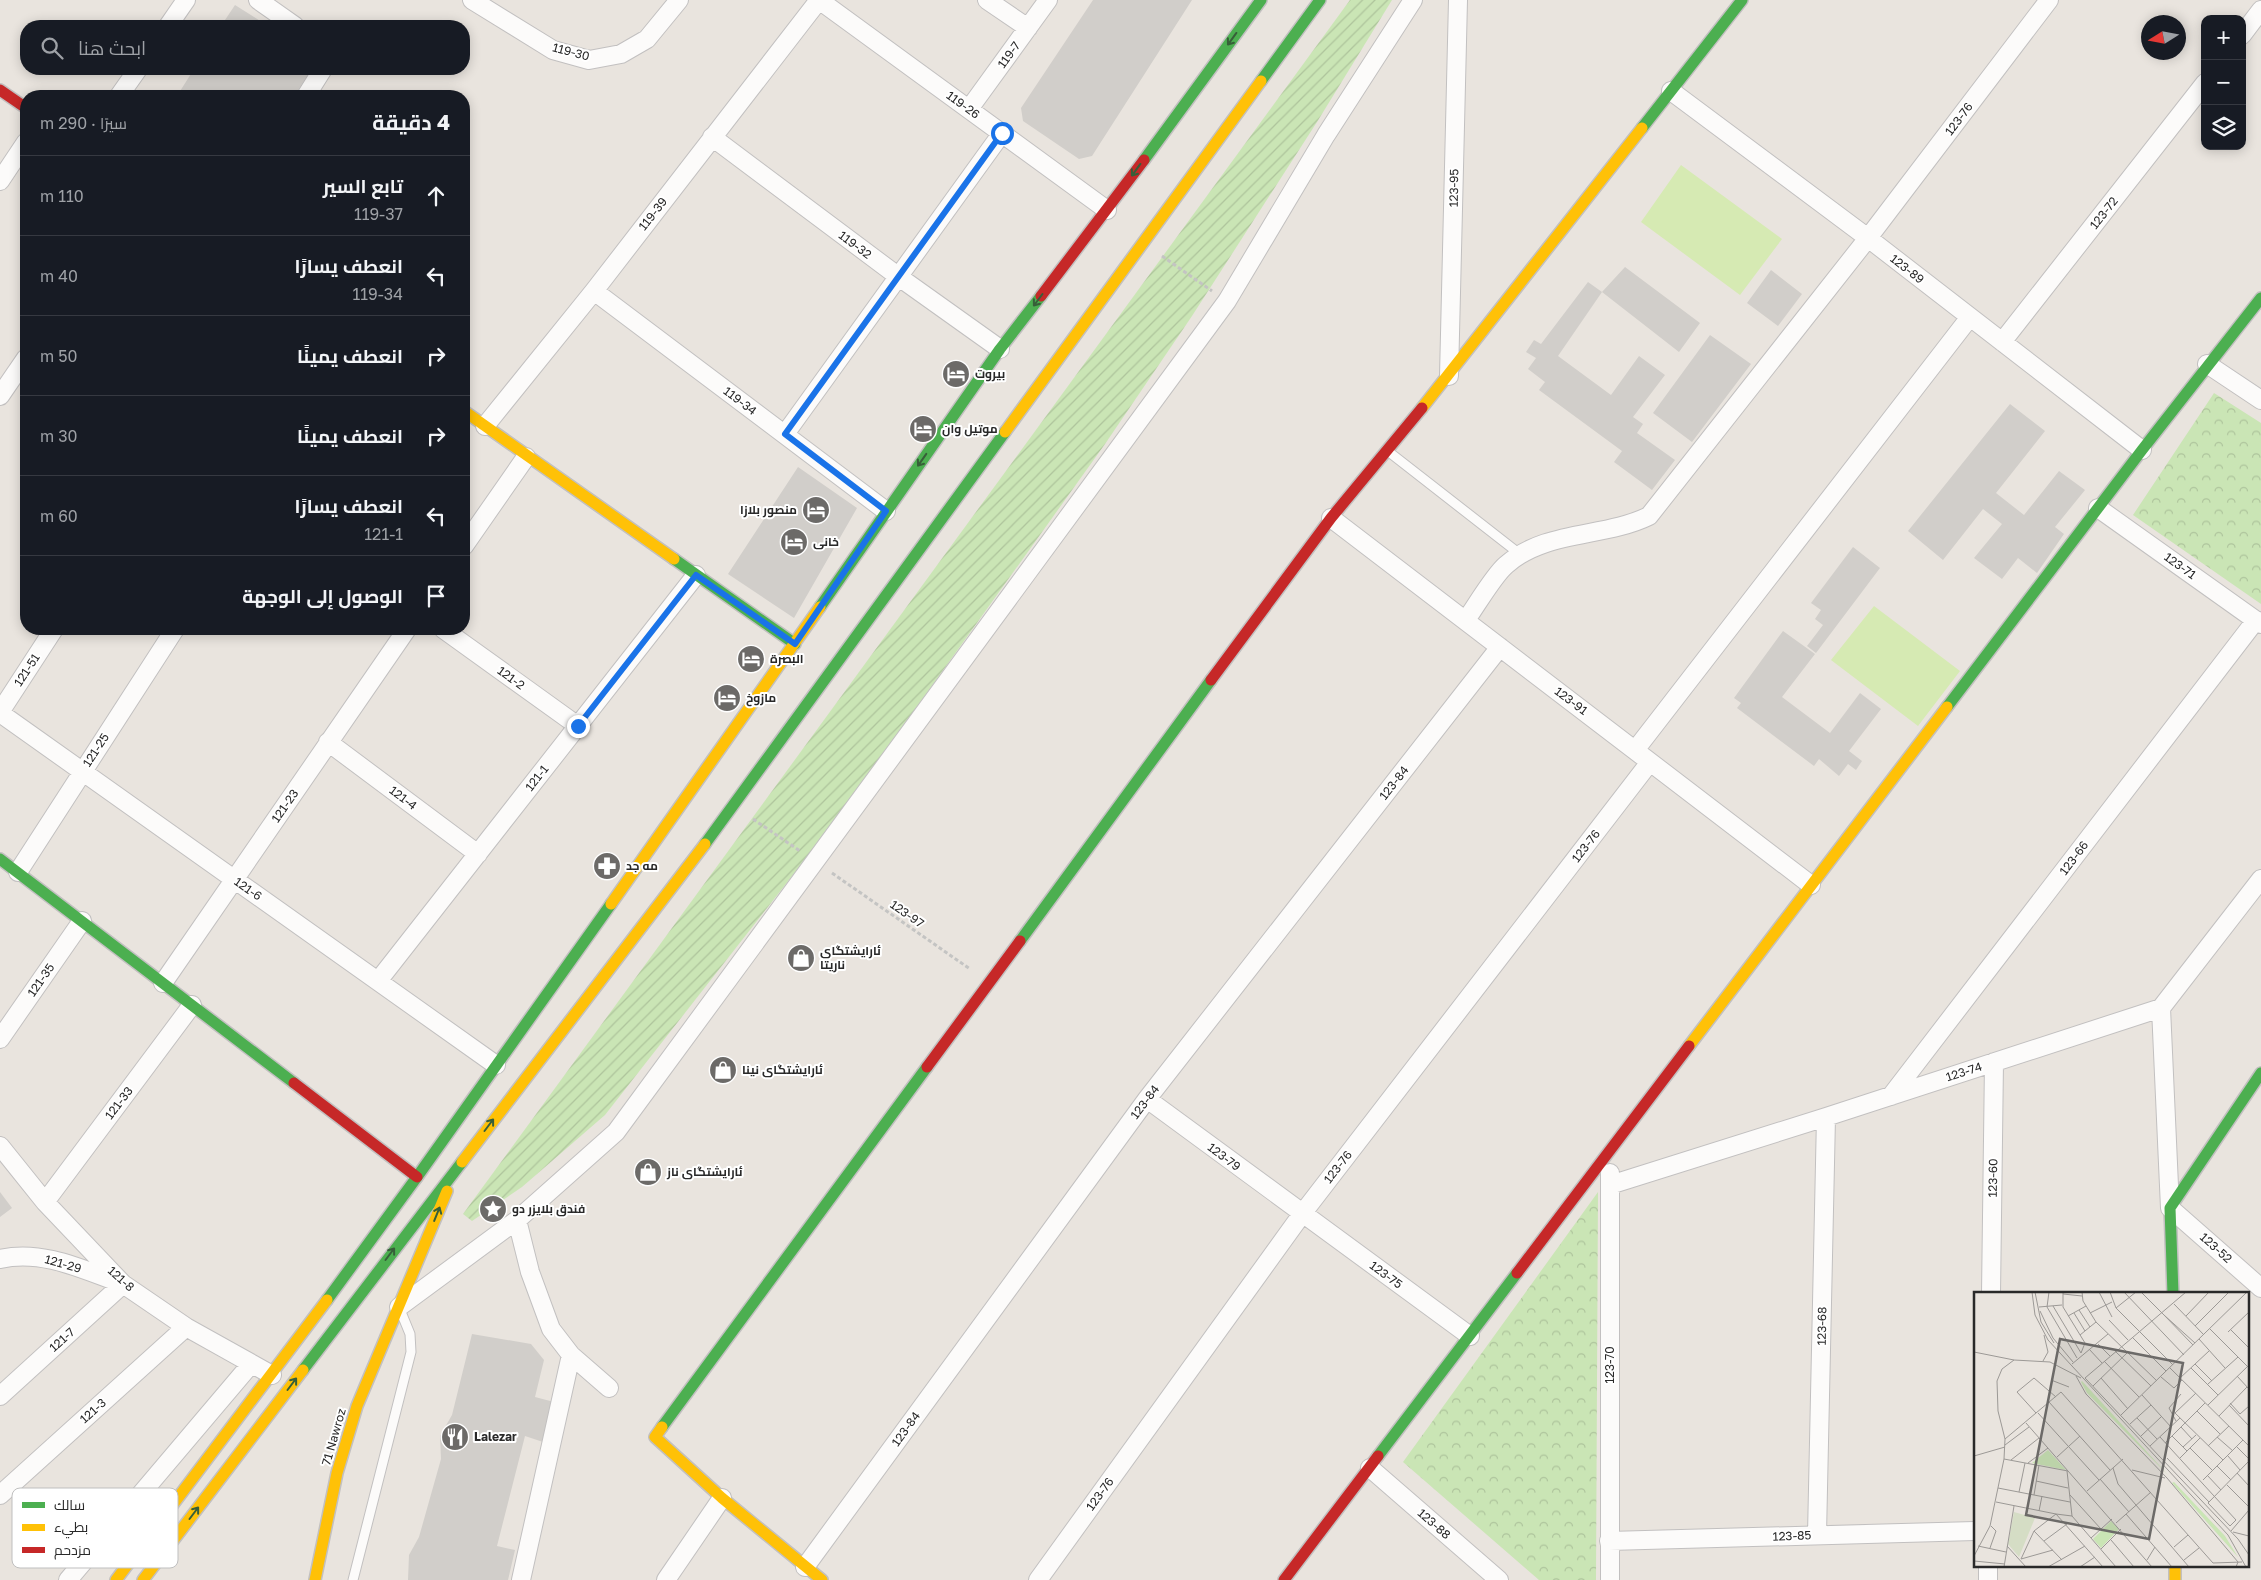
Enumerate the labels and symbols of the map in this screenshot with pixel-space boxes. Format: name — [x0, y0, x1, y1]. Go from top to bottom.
north arrow — [2141, 15, 2186, 60]
one-way arrow — [1227, 32, 1237, 46]
street label: 119-30 — [551, 39, 591, 64]
street label: 119-7 — [994, 39, 1023, 71]
street label: 119-26 — [944, 87, 983, 122]
street label: 123-76 — [1941, 99, 1976, 138]
route start — [991, 122, 1014, 145]
one-way arrow — [1131, 163, 1141, 177]
street label: 123-95 — [1446, 169, 1461, 207]
street label: 123-72 — [2086, 193, 2121, 232]
street label: 119-39 — [635, 194, 670, 233]
street label: 119-32 — [836, 227, 875, 262]
street label: 123-89 — [1887, 251, 1927, 287]
one-way arrow — [1033, 293, 1043, 307]
hotel icon: بیروت — [941, 359, 971, 389]
place label: بیروت — [975, 366, 1005, 382]
street label: 119-34 — [721, 383, 760, 418]
hotel icon: موتيل وان — [908, 414, 938, 444]
place label: موتيل وان — [942, 421, 998, 437]
one-way arrow — [917, 453, 927, 467]
hotel icon: منصور بلازا — [801, 495, 831, 525]
place label: منصور بلازا — [740, 502, 797, 518]
hotel icon: خانی — [779, 527, 809, 557]
place label: خانی — [813, 534, 839, 550]
street label: 123-71 — [2161, 549, 2199, 582]
hotel icon: البصرة — [736, 644, 766, 674]
street label: 121-51 — [10, 650, 43, 689]
place label: البصرة — [770, 651, 804, 667]
street label: 121-2 — [495, 663, 528, 693]
hotel icon: مازوخ — [712, 683, 742, 713]
street label: 123-91 — [1552, 683, 1591, 718]
place label: مازوخ — [746, 690, 776, 707]
route end — [567, 715, 590, 738]
street label: 121-25 — [79, 730, 112, 769]
street label: 121-1 — [522, 762, 552, 794]
street label: 123-84 — [1376, 763, 1412, 803]
street label: 121-4 — [387, 782, 420, 813]
street label: 121-23 — [268, 786, 301, 825]
street label: 123-76 — [1568, 826, 1603, 865]
street label: 123-66 — [2056, 838, 2091, 878]
pharmacy icon: مه جد — [592, 851, 622, 881]
place label: مه جد — [626, 858, 658, 873]
street label: 121-6 — [232, 874, 265, 903]
street label: 123-97 — [887, 897, 927, 931]
shop icon: ئارایشتگای ناریتا — [786, 943, 816, 973]
place label: ئارایشتگای ناریتا — [820, 943, 881, 973]
street label: 121-35 — [24, 960, 57, 999]
shop icon: ئارایشتگای نینا — [708, 1055, 738, 1085]
street label: 123-74 — [1944, 1059, 1984, 1084]
place label: ئارایشتگای نینا — [742, 1062, 823, 1078]
street label: 123-84 — [1127, 1082, 1162, 1122]
street label: 121-33 — [101, 1083, 136, 1122]
one-way arrow — [484, 1118, 494, 1132]
street label: 123-79 — [1205, 1139, 1244, 1174]
street label: 123-76 — [1320, 1147, 1355, 1186]
shop icon: ئارایشتگای ناز — [633, 1157, 663, 1187]
street label: 123-60 — [1985, 1158, 2000, 1198]
place label: ئارایشتگای ناز — [666, 1164, 743, 1180]
place icon: فندق بلايزر دو — [478, 1194, 508, 1224]
place label: فندق بلايزر دو — [512, 1201, 585, 1217]
one-way arrow — [433, 1207, 443, 1222]
street label: 123-52 — [2197, 1229, 2236, 1266]
one-way arrow — [385, 1248, 396, 1261]
street label: 121-29 — [43, 1251, 83, 1276]
street label: 123-75 — [1367, 1258, 1406, 1292]
street label: 121-8 — [105, 1263, 138, 1294]
inset map — [1974, 1292, 2248, 1568]
street label: 123-68 — [1814, 1306, 1829, 1346]
street label: 121-7 — [46, 1324, 77, 1355]
street label: 123-70 — [1602, 1346, 1617, 1384]
one-way arrow — [287, 1377, 297, 1391]
street label: 121-3 — [76, 1395, 109, 1426]
street label: 71 Nawroz — [318, 1407, 349, 1467]
street label: 123-84 — [888, 1409, 923, 1449]
restaurant icon: Lalezar — [440, 1422, 470, 1452]
place label: Lalezar — [474, 1429, 517, 1444]
street label: 123-76 — [1083, 1474, 1117, 1513]
legend — [12, 1488, 178, 1568]
text: سالك — [54, 1496, 85, 1513]
street label: 123-88 — [1415, 1505, 1454, 1542]
one-way arrow — [189, 1506, 199, 1520]
text: بطيء — [54, 1518, 88, 1539]
street label: 123-85 — [1772, 1527, 1812, 1544]
text: مزدحم — [54, 1541, 91, 1560]

